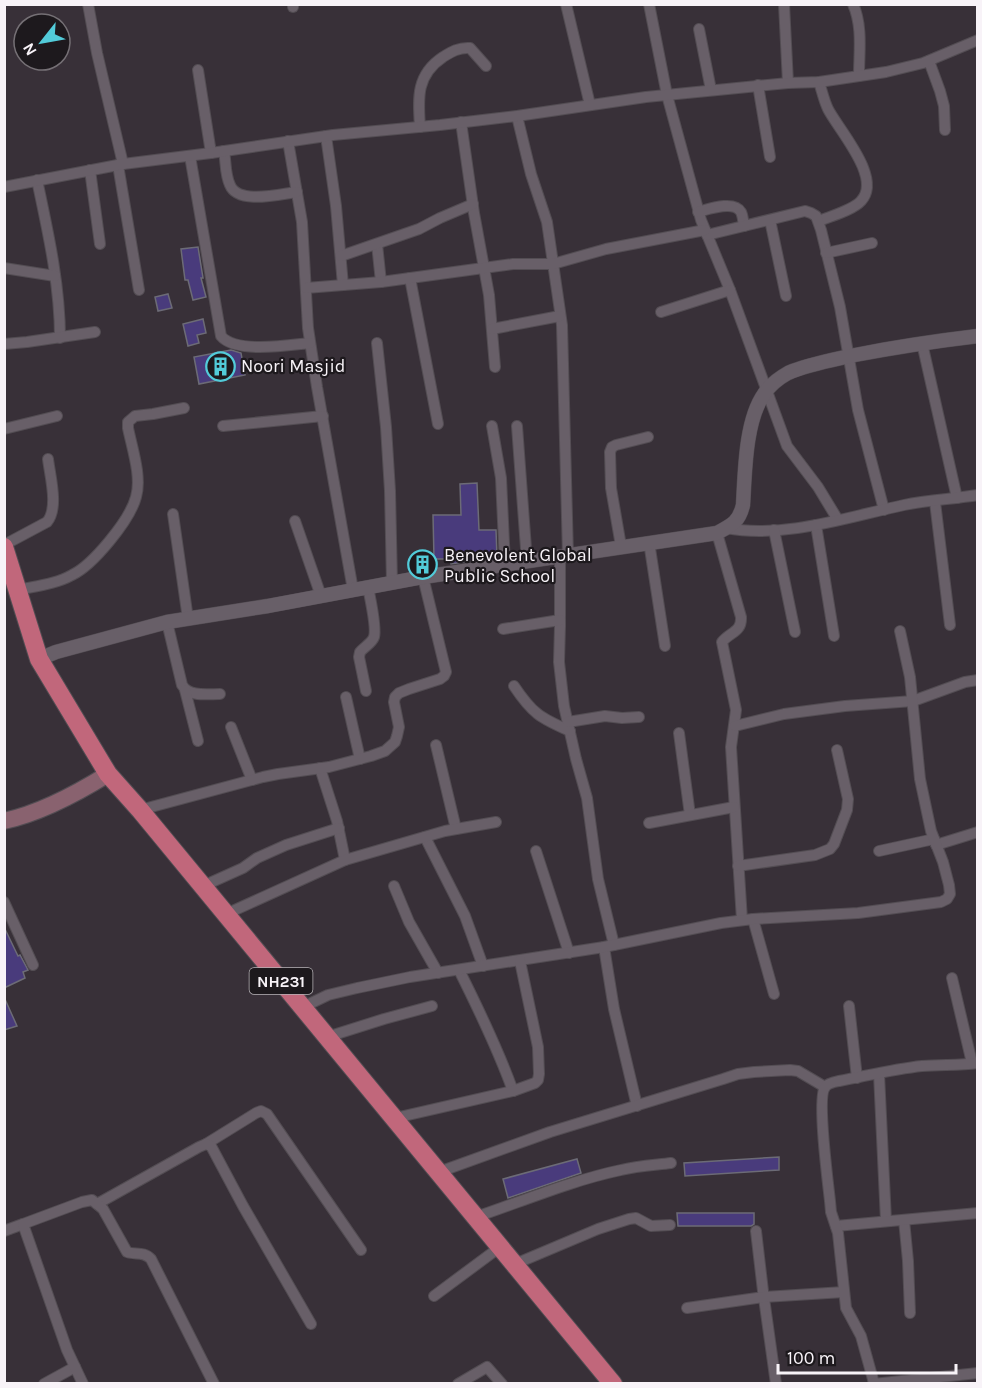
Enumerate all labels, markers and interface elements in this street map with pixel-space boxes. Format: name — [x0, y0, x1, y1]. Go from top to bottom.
north arrow — [12, 12, 72, 72]
text: N — [18, 40, 41, 59]
building icon: Noori Masjid — [204, 350, 236, 382]
place label: Noori Masjid — [241, 355, 345, 377]
place label: Benevolent Global Public School — [444, 544, 592, 587]
building icon: Benevolent Global Public School — [407, 549, 439, 581]
road number: NH231 — [250, 968, 312, 994]
scale bar — [778, 1337, 956, 1375]
text: 100 m — [787, 1347, 835, 1369]

